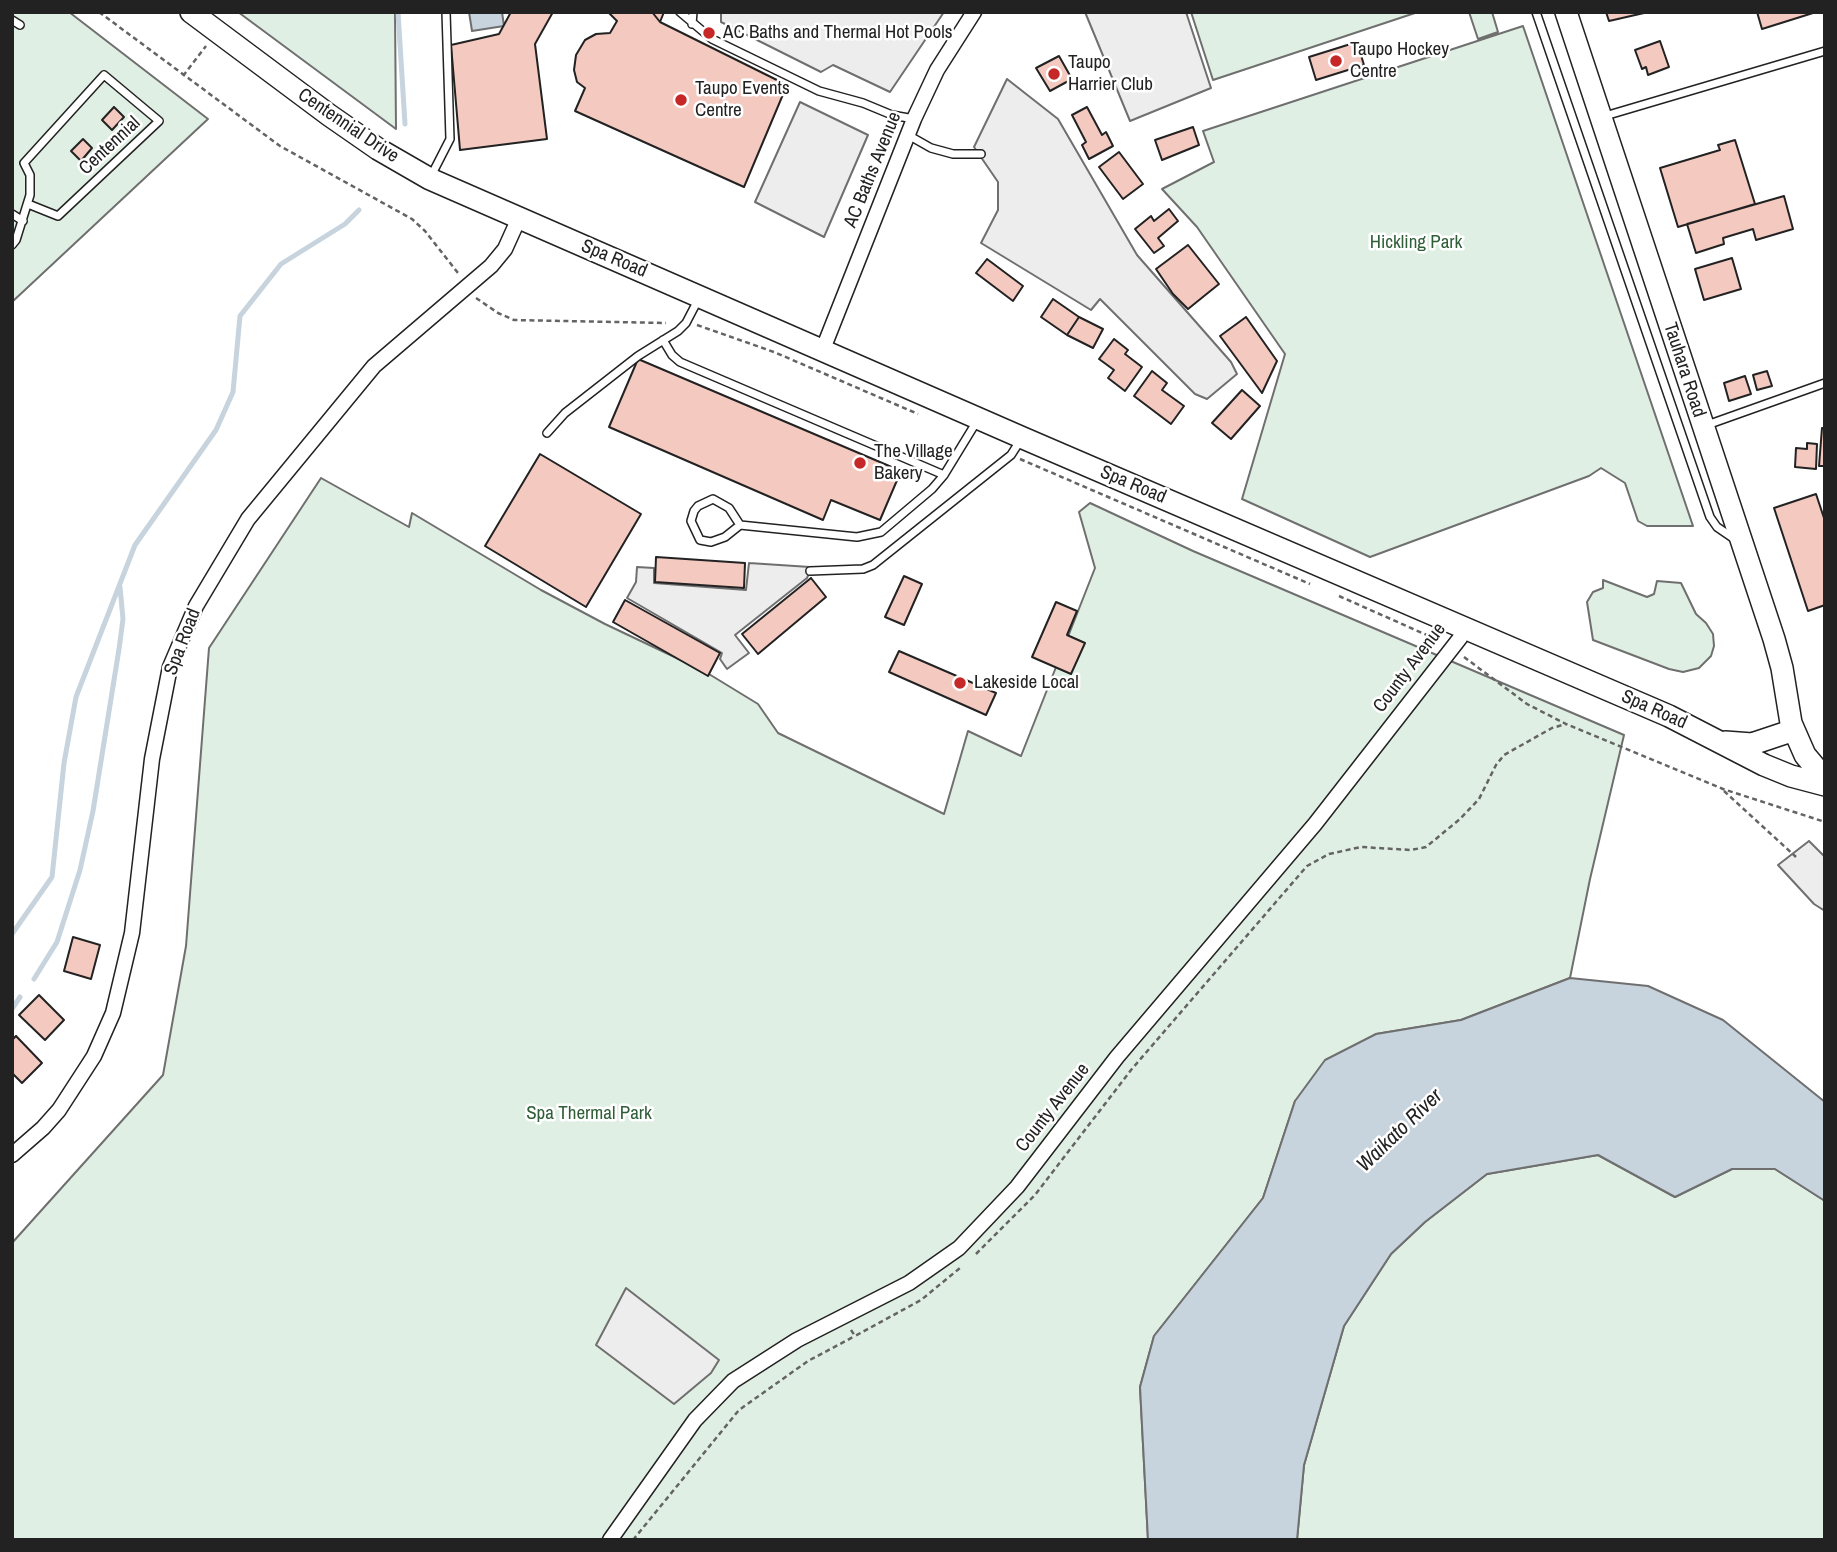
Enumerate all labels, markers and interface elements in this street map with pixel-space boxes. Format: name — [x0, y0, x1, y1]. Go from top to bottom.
place label: AC Baths and Thermal Hot Pools — [723, 22, 952, 44]
marker: AC Baths and Thermal Hot Pools — [701, 25, 717, 41]
place label: Taupo Hockey Centre — [1350, 39, 1449, 83]
place label: Taupo Harrier Club — [1068, 52, 1153, 96]
marker: Taupo Hockey Centre — [1328, 53, 1344, 69]
marker: Taupo Harrier Club — [1046, 66, 1062, 82]
place label: Taupo Events Centre — [695, 78, 790, 122]
street label: Centennial Drive — [293, 84, 403, 168]
marker: Taupo Events Centre — [673, 92, 689, 108]
street label: AC Baths Avenue — [839, 109, 907, 231]
street label: Centennial — [75, 112, 145, 180]
park label: Hickling Park — [1370, 232, 1462, 254]
street label: Spa Road — [578, 235, 650, 283]
street label: Tauhara Road — [1658, 320, 1710, 420]
place label: The Village Bakery — [874, 441, 953, 485]
marker: The Village Bakery — [852, 455, 868, 471]
street label: Spa Road — [1097, 461, 1169, 509]
street label: Spa Road — [160, 606, 206, 678]
street label: County Avenue — [1369, 619, 1451, 717]
place label: Lakeside Local — [974, 672, 1079, 694]
marker: Lakeside Local — [952, 675, 968, 691]
street label: Spa Road — [1618, 685, 1690, 735]
street label: County Avenue — [1011, 1059, 1095, 1157]
water label: Waikato River — [1352, 1084, 1448, 1178]
park label: Spa Thermal Park — [526, 1103, 652, 1125]

